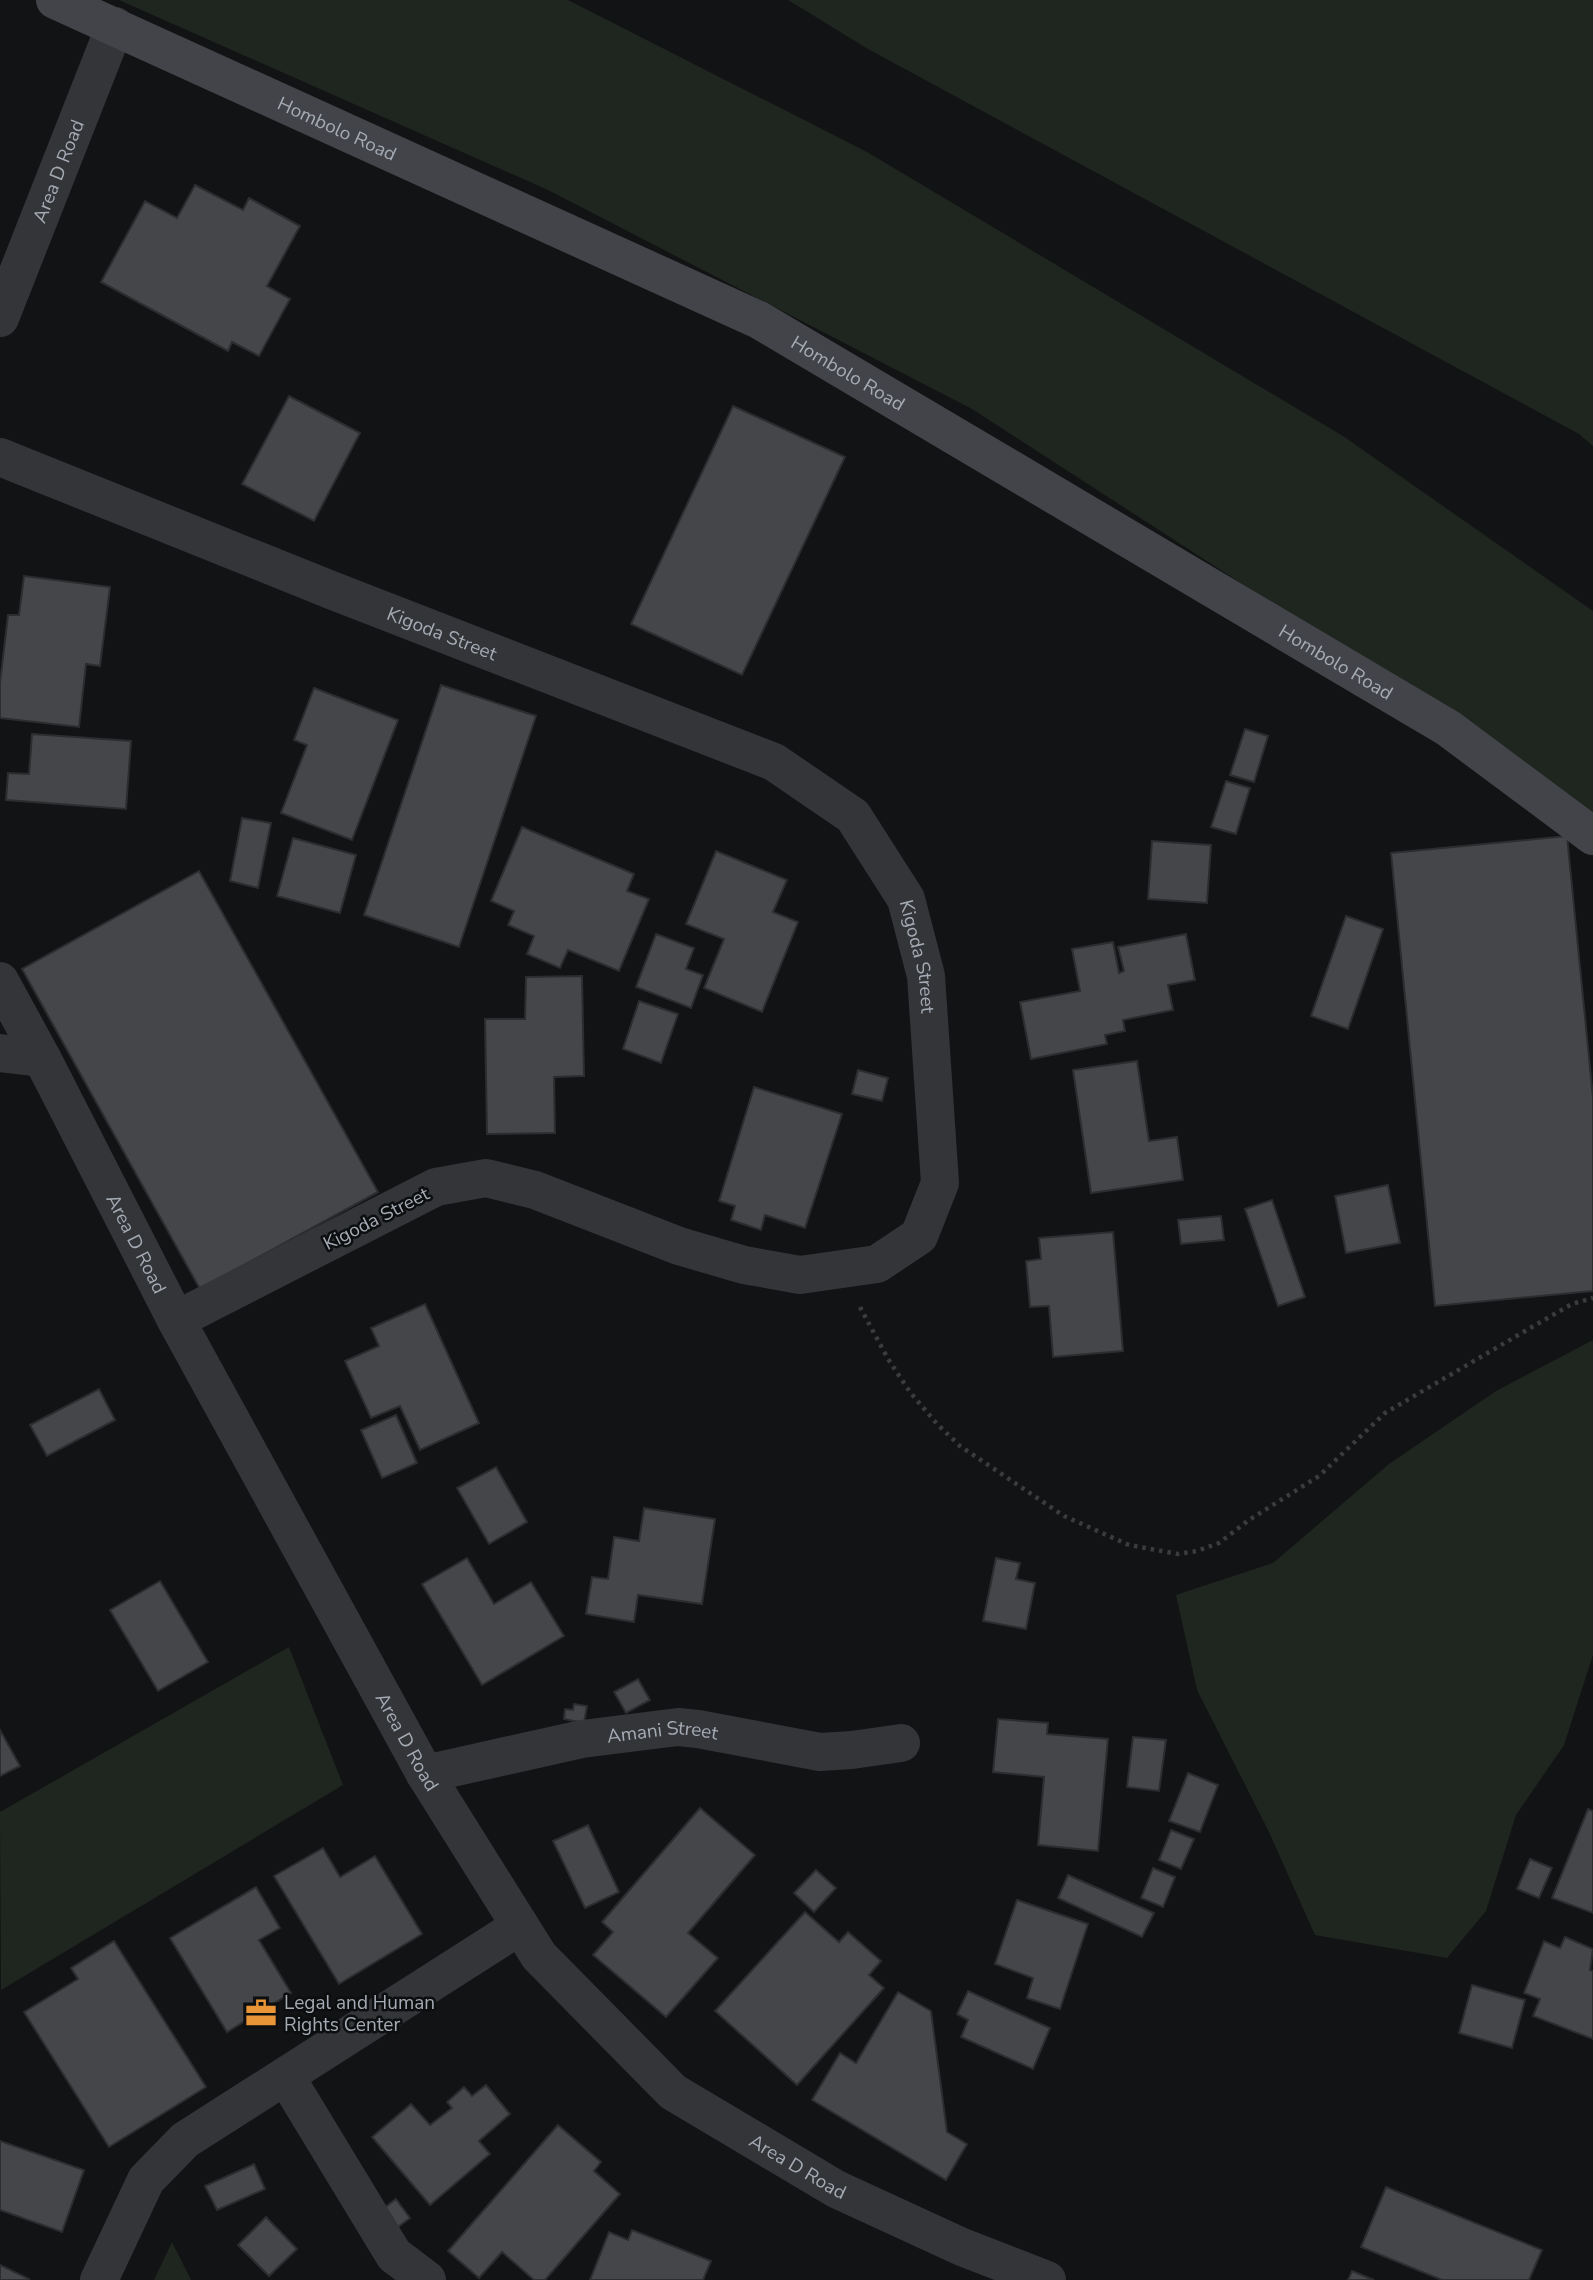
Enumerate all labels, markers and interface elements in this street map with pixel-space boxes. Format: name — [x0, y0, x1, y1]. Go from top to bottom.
street label: Hombolo Road — [273, 91, 401, 168]
street label: Area D Road — [27, 116, 91, 227]
street label: Hombolo Road — [786, 330, 909, 418]
street label: Kigoda Street — [383, 601, 501, 667]
street label: Hombolo Road — [1274, 619, 1397, 706]
street label: Kigoda Street — [893, 897, 941, 1015]
street label: Kigoda Street — [319, 1181, 434, 1257]
street label: Area D Road — [100, 1190, 172, 1298]
street label: Area D Road — [369, 1688, 445, 1796]
street label: Amani Street — [605, 1715, 721, 1750]
place label: Legal and Human Rights Center — [284, 1990, 435, 2038]
office icon: Legal and Human Rights Center — [244, 1996, 278, 2030]
street label: Area D Road — [744, 2128, 850, 2206]

